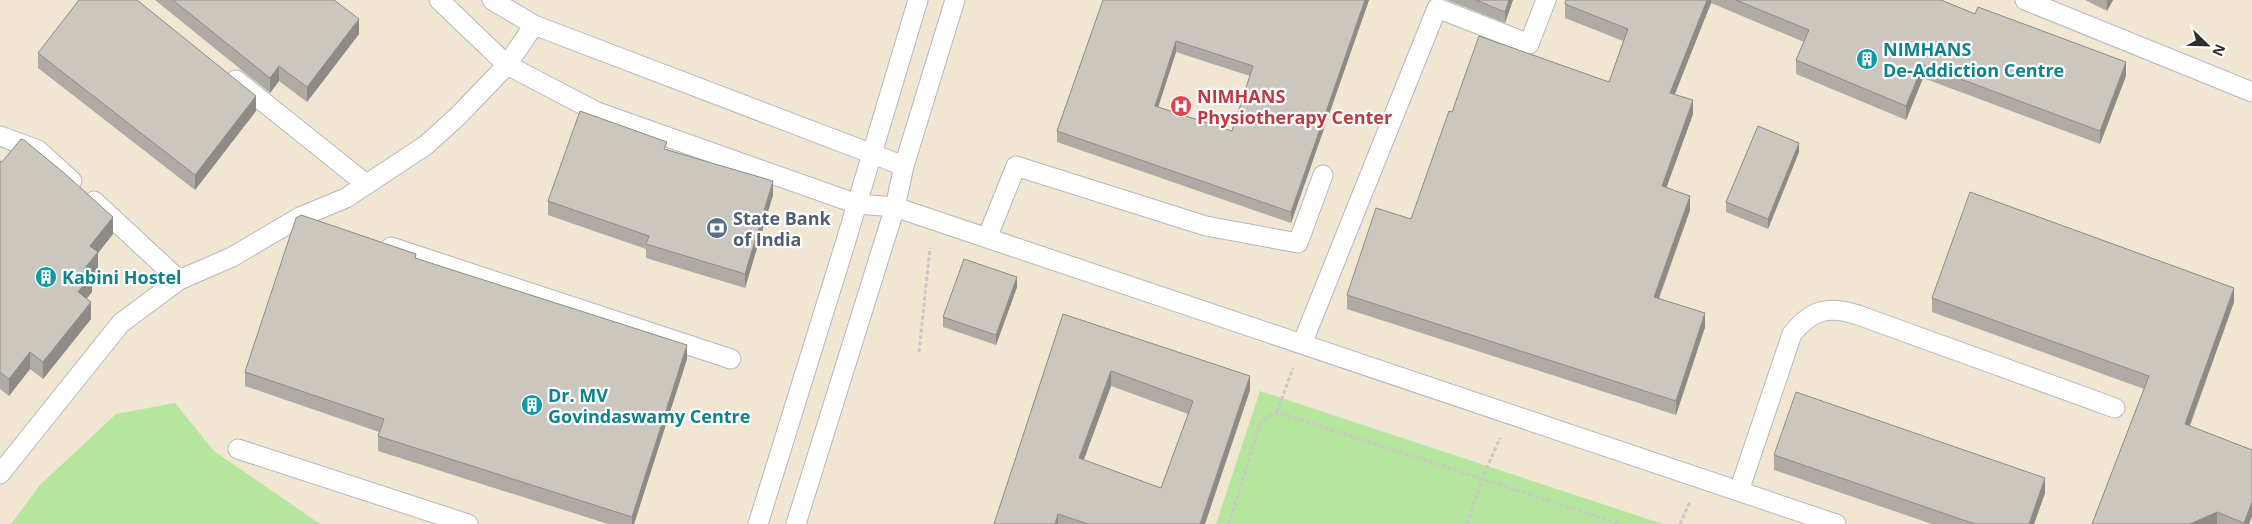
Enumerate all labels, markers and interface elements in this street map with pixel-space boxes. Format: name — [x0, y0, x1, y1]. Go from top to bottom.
north arrow — [2182, 20, 2232, 70]
place label: NIMHANS De-Addiction Centre — [1883, 37, 2064, 82]
text: N — [2208, 41, 2230, 59]
building icon: NIMHANS De-Addiction Centre — [1855, 47, 1879, 71]
place label: NIMHANS Physiotherapy Center — [1197, 84, 1392, 129]
hospital icon: NIMHANS Physiotherapy Center — [1169, 94, 1193, 118]
place label: State Bank of India — [733, 206, 832, 251]
bank icon: State Bank of India — [705, 216, 729, 240]
building icon: Kabini Hostel — [34, 265, 58, 289]
place label: Kabini Hostel — [62, 265, 182, 289]
place label: Dr. MV Govindaswamy Centre — [548, 383, 750, 428]
building icon: Dr. MV Govindaswamy Centre — [520, 393, 544, 417]

